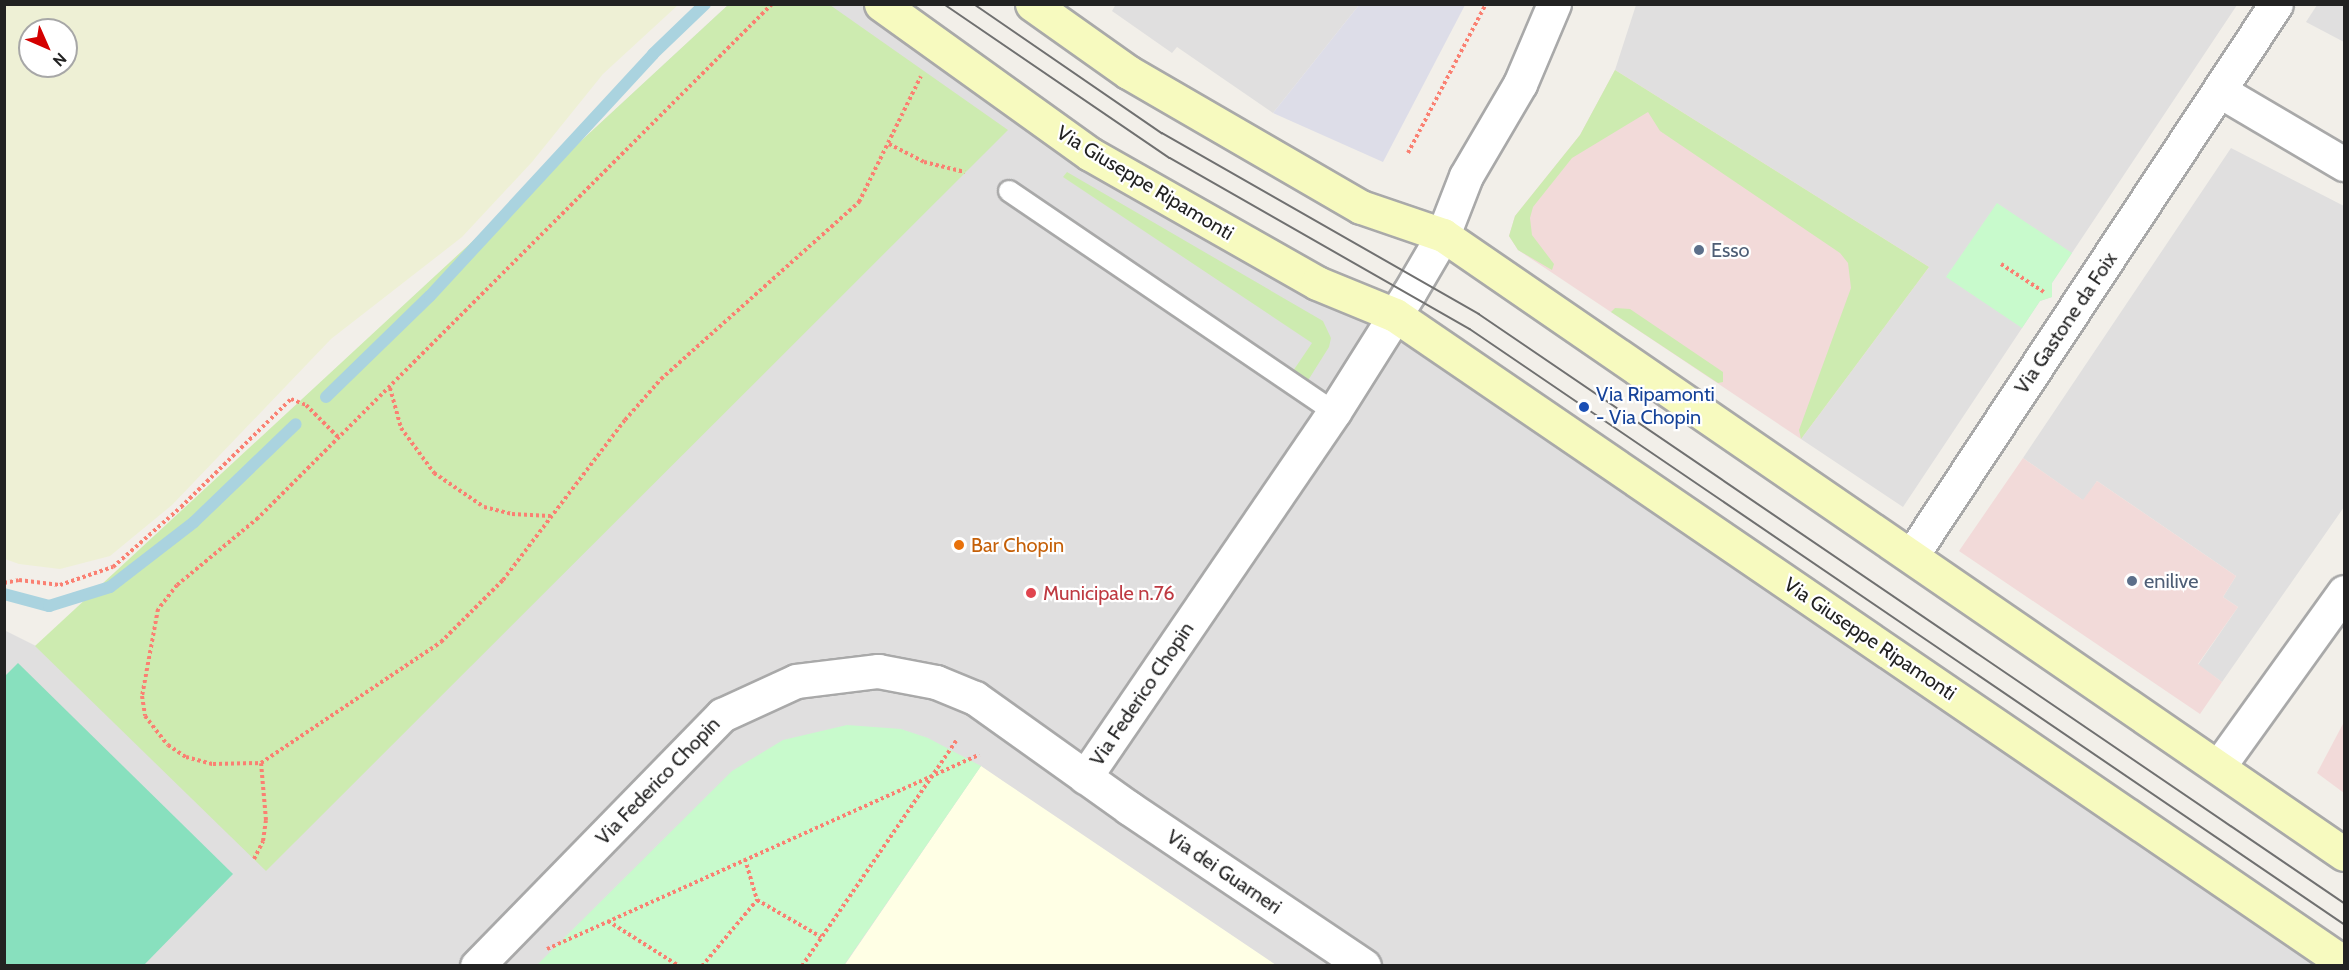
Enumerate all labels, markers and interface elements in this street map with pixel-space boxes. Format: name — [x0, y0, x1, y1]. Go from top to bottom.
north arrow — [18, 18, 78, 78]
text: N — [49, 49, 70, 70]
street label: Via Giuseppe Ripamonti — [1052, 121, 1238, 245]
place label: Esso — [1711, 238, 1750, 262]
marker: Esso — [1692, 243, 1706, 257]
street label: Via Gastone da Foix — [2010, 248, 2122, 398]
place label: Via Ripamonti - Via Chopin — [1596, 383, 1715, 430]
marker: Via Ripamonti - Via Chopin — [1577, 400, 1591, 414]
place label: Bar Chopin — [971, 533, 1064, 557]
marker: Bar Chopin — [952, 538, 966, 552]
place label: enilive — [2144, 569, 2199, 593]
street label: Via Giuseppe Ripamonti — [1779, 572, 1961, 706]
marker: enilive — [2125, 574, 2139, 588]
place label: Municipale n.76 — [1043, 581, 1175, 605]
marker: Municipale n.76 — [1024, 586, 1038, 600]
street label: Via Federico Chopin — [1085, 618, 1199, 770]
street label: Via Federico Chopin — [591, 712, 725, 850]
street label: Via dei Guarneri — [1162, 825, 1286, 919]

